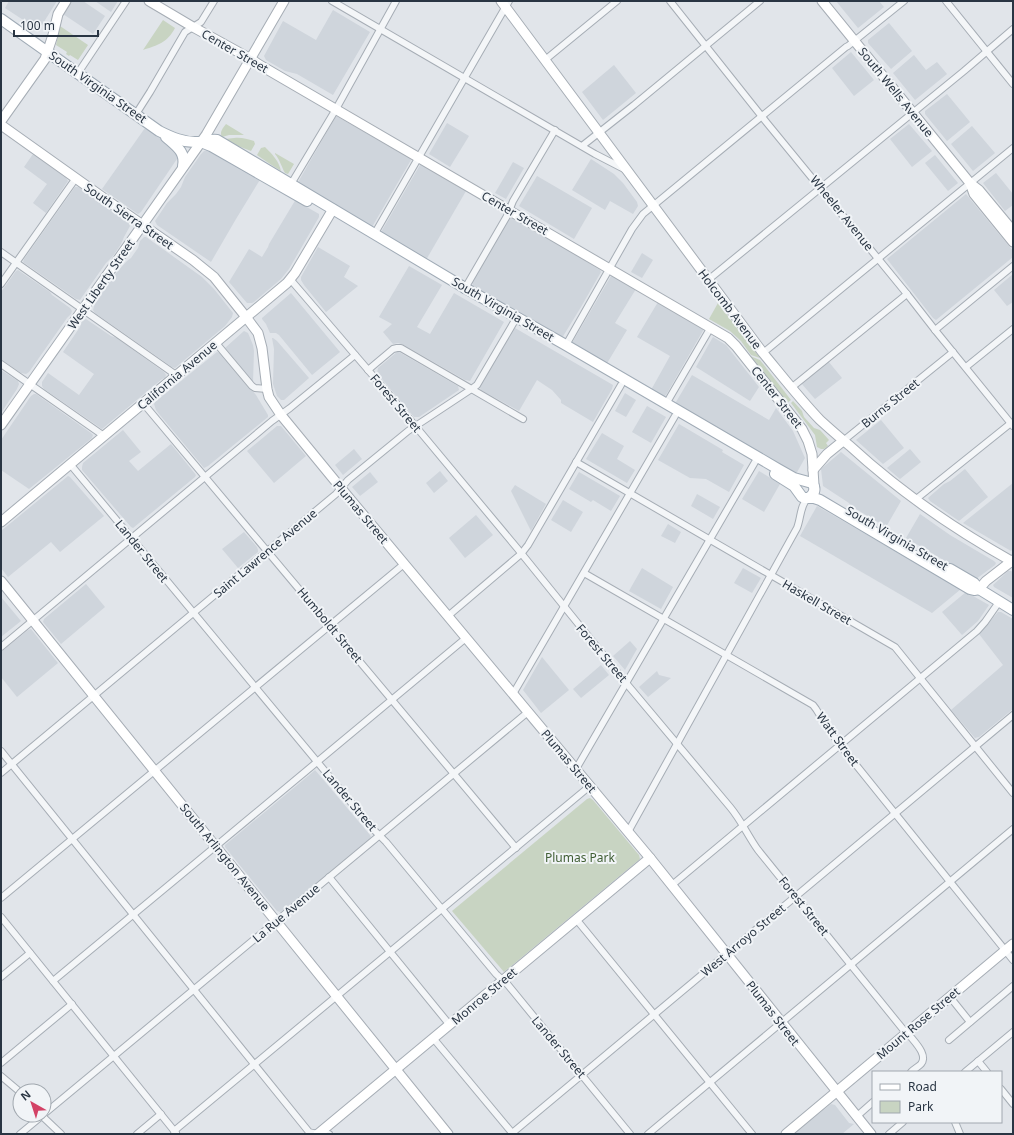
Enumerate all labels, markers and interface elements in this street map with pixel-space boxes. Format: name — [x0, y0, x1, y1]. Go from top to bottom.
scale bar — [14, 12, 98, 38]
text: 100 m — [20, 17, 55, 34]
street label: Center Street — [199, 25, 272, 77]
street label: South Wells Avenue — [854, 44, 938, 141]
street label: South Virginia Street — [46, 47, 151, 128]
street label: Wheeler Avenue — [806, 172, 878, 254]
street label: South Sierra Street — [81, 179, 178, 254]
street label: Center Street — [479, 187, 552, 239]
street label: West Liberty Street — [64, 235, 139, 332]
street label: Holcomb Avenue — [694, 266, 766, 353]
street label: South Virginia Street — [449, 273, 558, 346]
street label: California Avenue — [133, 336, 221, 413]
street label: Center Street — [747, 362, 807, 432]
street label: Forest Street — [366, 370, 426, 436]
street label: Burns Street — [857, 374, 923, 432]
street label: Plumas Street — [329, 477, 393, 548]
street label: South Virginia Street — [843, 502, 952, 575]
street label: Saint Lawrence Avenue — [210, 504, 321, 601]
street label: Lander Street — [111, 516, 173, 586]
street label: Haskell Street — [779, 575, 855, 629]
street label: Humboldt Street — [293, 584, 367, 667]
street label: Forest Street — [572, 620, 632, 686]
street label: Watt Street — [813, 709, 864, 770]
street label: Plumas Street — [537, 726, 601, 797]
street label: Lander Street — [319, 765, 381, 835]
street label: South Arlington Avenue — [176, 800, 274, 915]
park label: Plumas Park — [545, 849, 616, 866]
street label: Forest Street — [775, 873, 834, 940]
street label: La Rue Avenue — [249, 880, 323, 946]
street label: West Arroyo Street — [697, 899, 789, 980]
street label: Monroe Street — [448, 963, 521, 1029]
street label: Plumas Street — [742, 977, 804, 1050]
street label: Mount Rose Street — [873, 983, 964, 1063]
street label: Lander Street — [528, 1012, 590, 1082]
legend — [872, 1071, 1002, 1123]
text: Road — [908, 1078, 937, 1095]
north arrow — [12, 1083, 52, 1123]
text: N — [17, 1086, 34, 1103]
text: Park — [908, 1098, 934, 1115]

